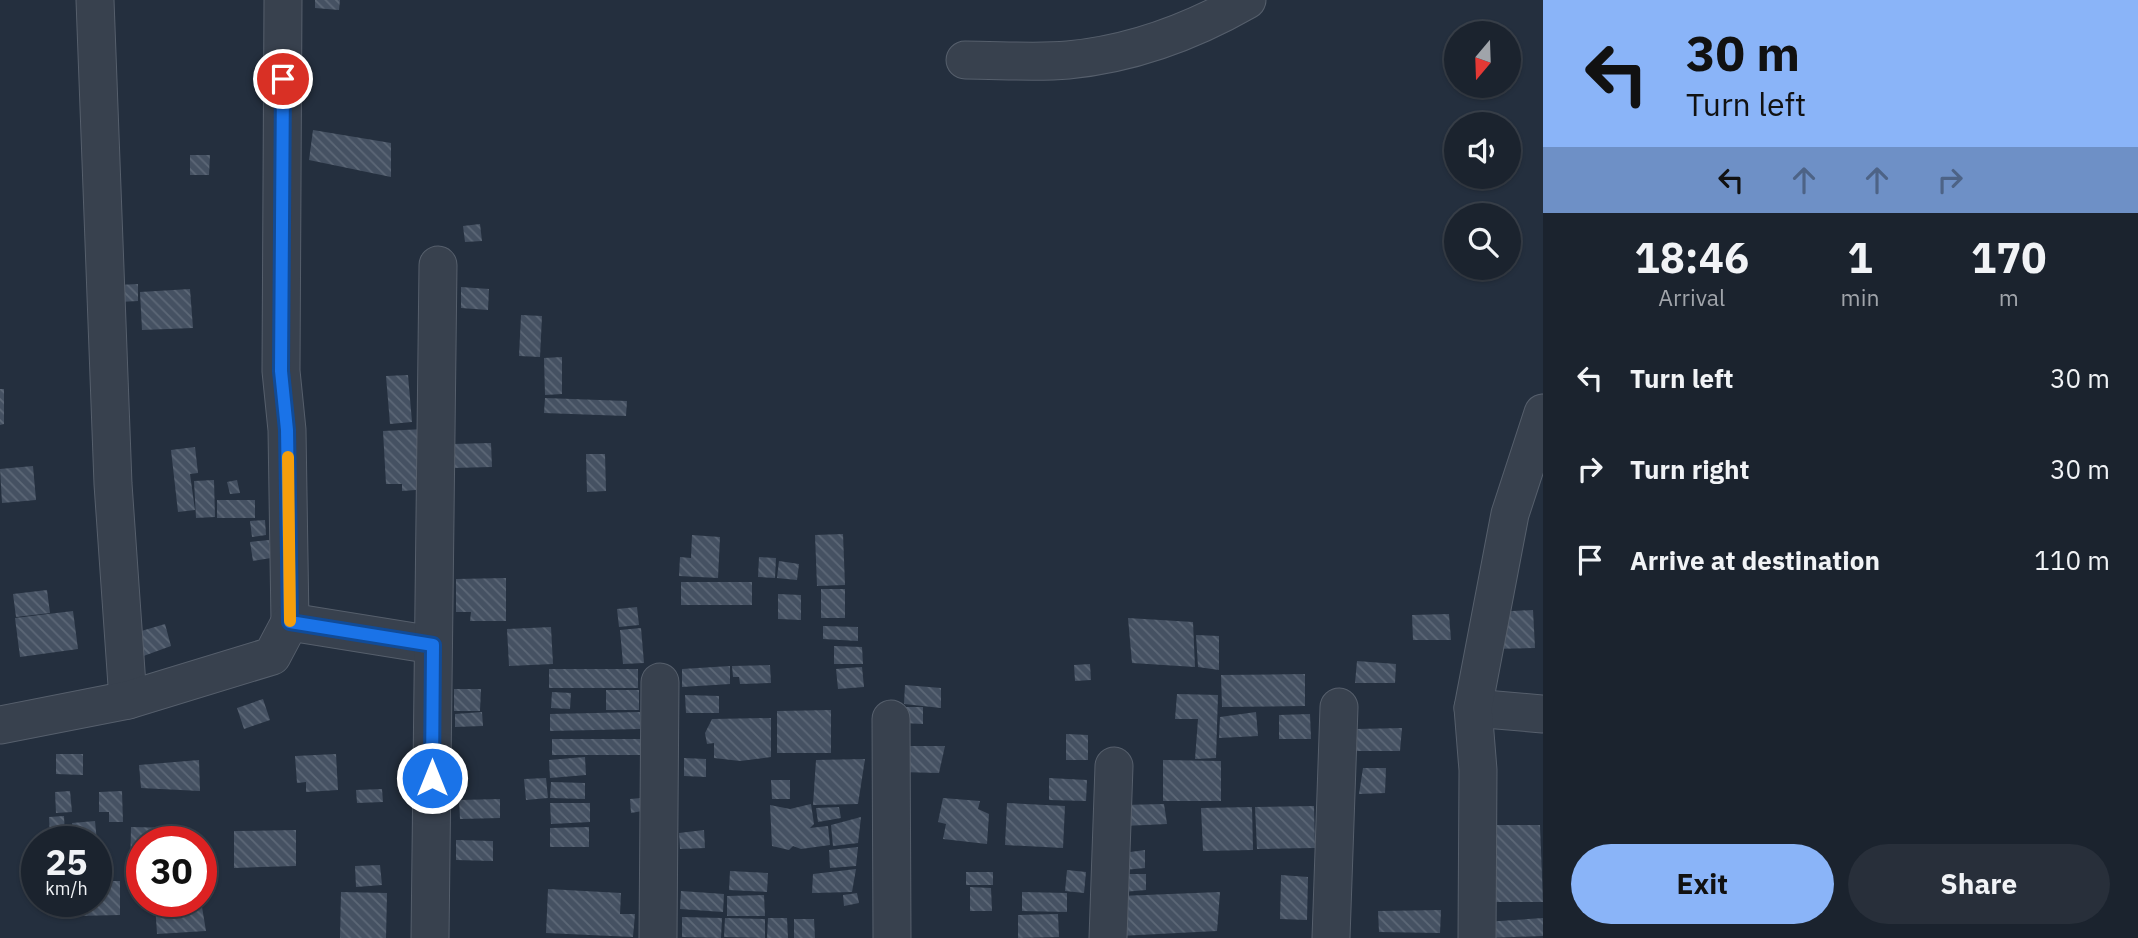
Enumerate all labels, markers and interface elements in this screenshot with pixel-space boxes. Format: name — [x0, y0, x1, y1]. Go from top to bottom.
north arrow — [1444, 21, 1521, 98]
map controls — [1444, 21, 1521, 280]
text: 30 m — [1686, 21, 1800, 84]
icon: left — [1571, 28, 1662, 119]
pin — [253, 49, 313, 109]
icon: arrive — [264, 60, 302, 98]
text: Turn left — [1686, 83, 1806, 125]
button: sound — [1444, 112, 1521, 189]
icon: left — [1712, 161, 1750, 199]
icon: ahead — [1785, 161, 1823, 199]
icon: ahead — [1858, 161, 1896, 199]
icon: right — [1931, 161, 1969, 199]
button: search — [1444, 203, 1521, 280]
text: 18:46 — [1634, 230, 1749, 285]
text: 1 — [1847, 230, 1873, 285]
text: 170 — [1971, 230, 2047, 285]
text: Arrival — [1658, 282, 1725, 312]
text: min — [1841, 282, 1879, 312]
text: m — [1999, 282, 2019, 312]
icon: left — [1571, 359, 1609, 397]
text: Turn left — [1630, 361, 1733, 395]
text: 30 m — [2050, 361, 2110, 395]
icon: right — [1571, 450, 1609, 488]
text: Turn right — [1630, 452, 1749, 486]
text: 30 m — [2050, 452, 2110, 486]
icon: arrive — [1571, 541, 1609, 579]
text: Arrive at destination — [1630, 543, 1880, 577]
text: 110 m — [2034, 543, 2110, 577]
position arrow — [395, 741, 469, 815]
speed limit sign: 30 — [126, 826, 217, 917]
text: 25 — [45, 839, 88, 885]
button: Exit — [1571, 844, 1834, 924]
button: Share — [1848, 844, 2110, 924]
text: km/h — [45, 877, 88, 900]

